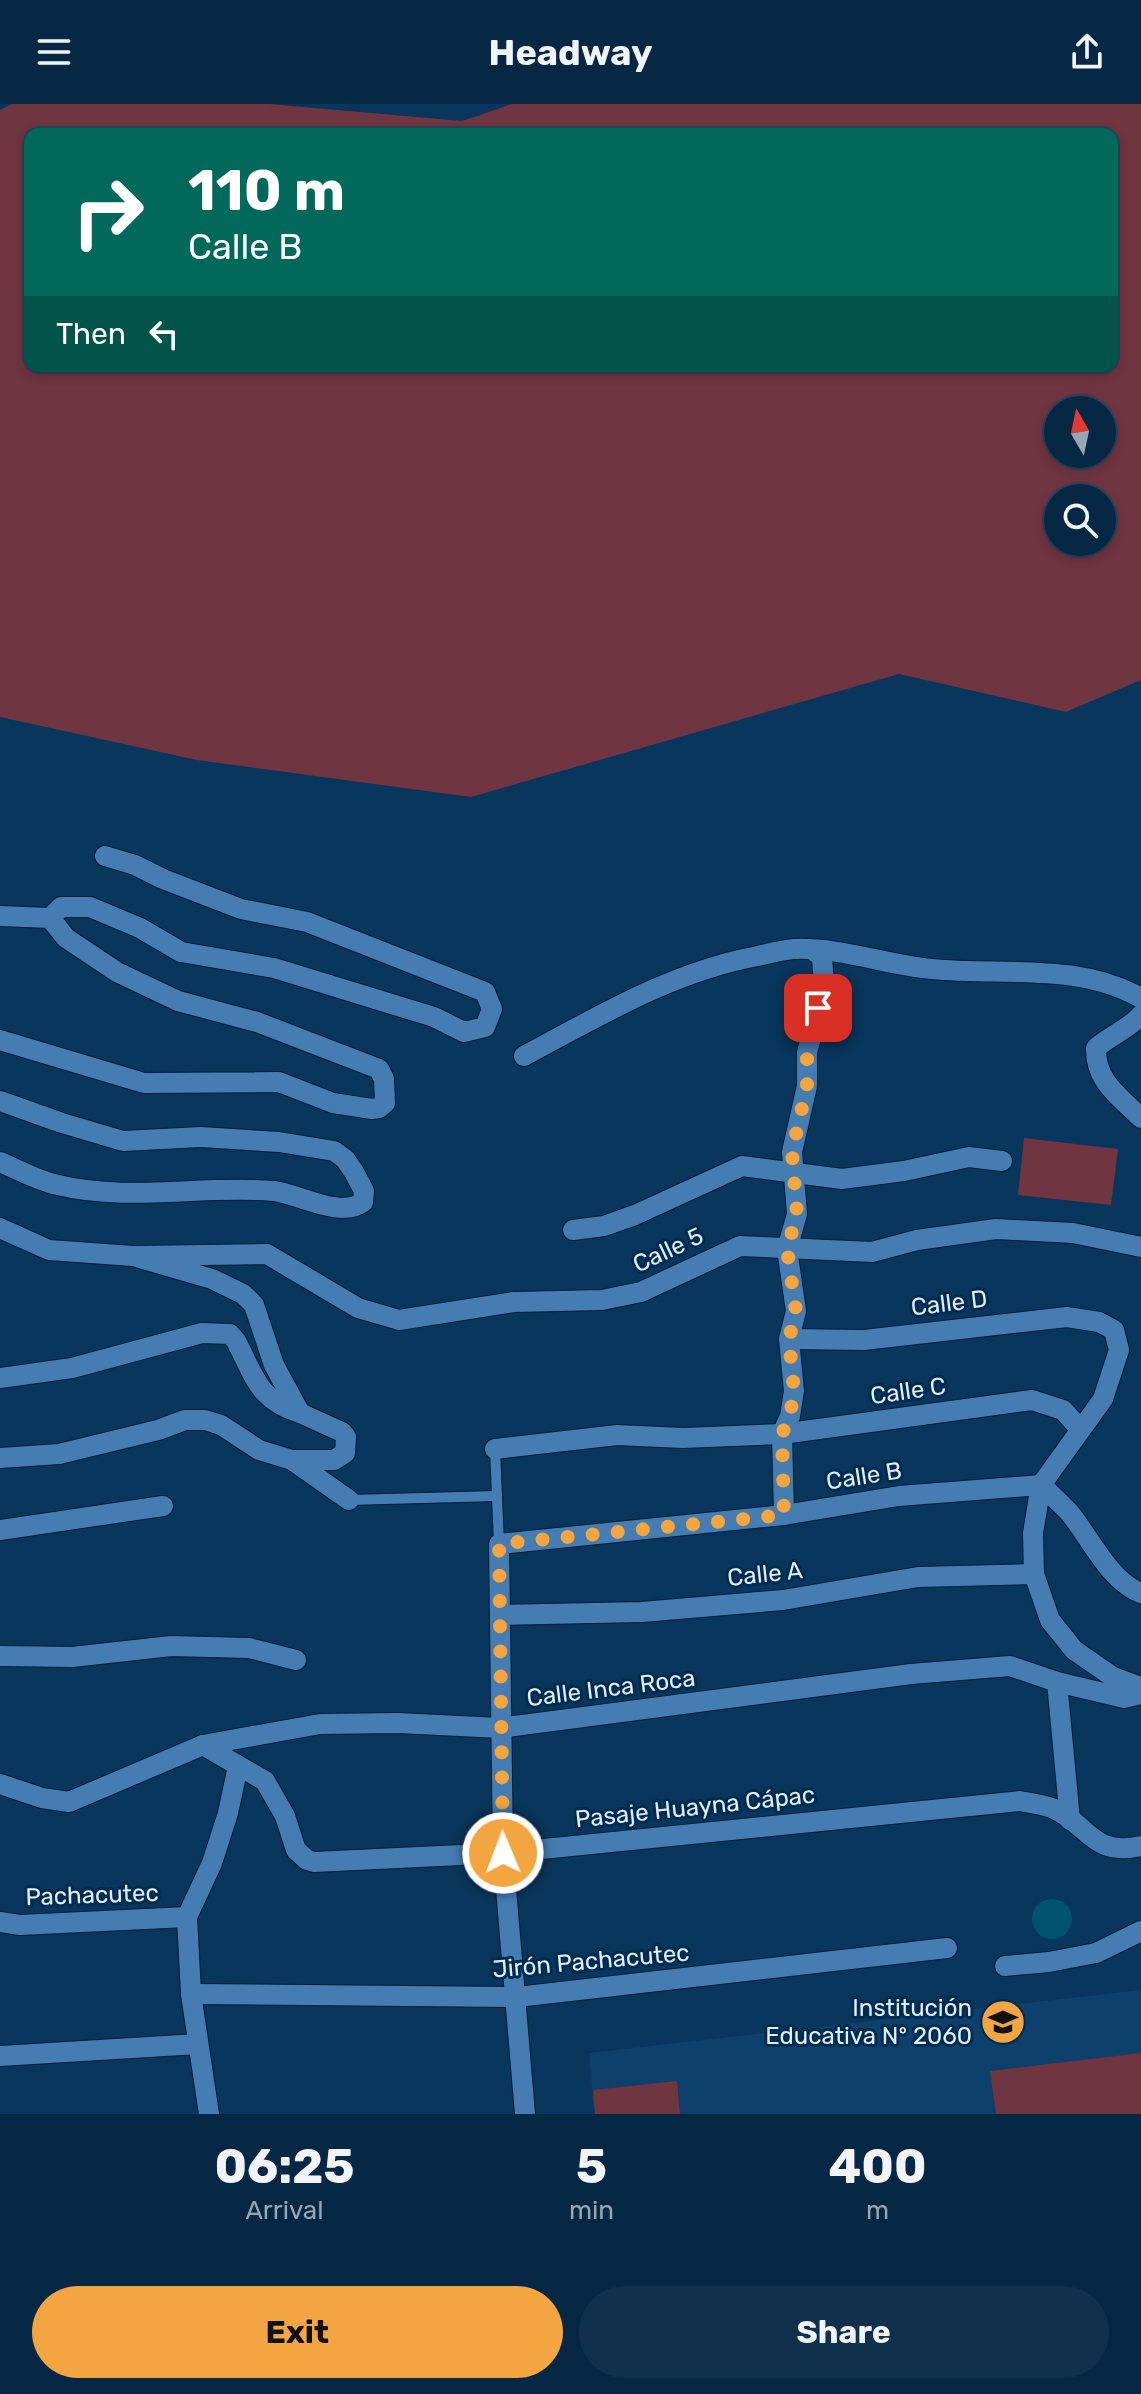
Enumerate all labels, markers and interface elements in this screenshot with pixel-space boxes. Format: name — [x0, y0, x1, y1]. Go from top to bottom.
icon: menu — [32, 30, 76, 74]
icon: share — [1065, 30, 1109, 74]
text: Headway — [489, 31, 652, 74]
text: 110 m — [188, 158, 345, 224]
icon: right — [56, 160, 160, 264]
text: Calle B — [188, 225, 302, 268]
icon: left — [142, 312, 186, 356]
text: Then — [56, 316, 126, 352]
north arrow — [1044, 396, 1116, 468]
map controls — [1044, 396, 1116, 556]
button: search — [1044, 484, 1116, 556]
pin — [784, 974, 852, 1042]
icon: arrive — [796, 986, 840, 1030]
street label: Calle 5 — [628, 1222, 708, 1278]
street label: Calle D — [909, 1284, 989, 1322]
street label: Calle C — [868, 1372, 948, 1410]
street label: Calle B — [824, 1456, 904, 1496]
street label: Calle A — [726, 1556, 804, 1592]
street label: Calle Inca Roca — [525, 1664, 697, 1712]
street label: Pasaje Huayna Cápac — [574, 1780, 816, 1834]
position arrow — [461, 1811, 545, 1895]
street label: Pachacutec — [25, 1879, 159, 1911]
street label: Jirón Pachacutec — [491, 1938, 691, 1984]
place label: Institución Educativa Nº 2060 — [765, 1994, 972, 2050]
school or university icon: Institución Educativa Nº 2060 — [979, 1998, 1027, 2046]
text: 06:25 — [214, 2138, 355, 2195]
text: 5 — [576, 2138, 607, 2195]
text: 400 — [829, 2138, 927, 2195]
text: Arrival — [245, 2195, 323, 2226]
text: min — [569, 2195, 614, 2226]
text: m — [866, 2195, 889, 2226]
button: Exit — [32, 2286, 563, 2378]
button: Share — [579, 2286, 1109, 2378]

